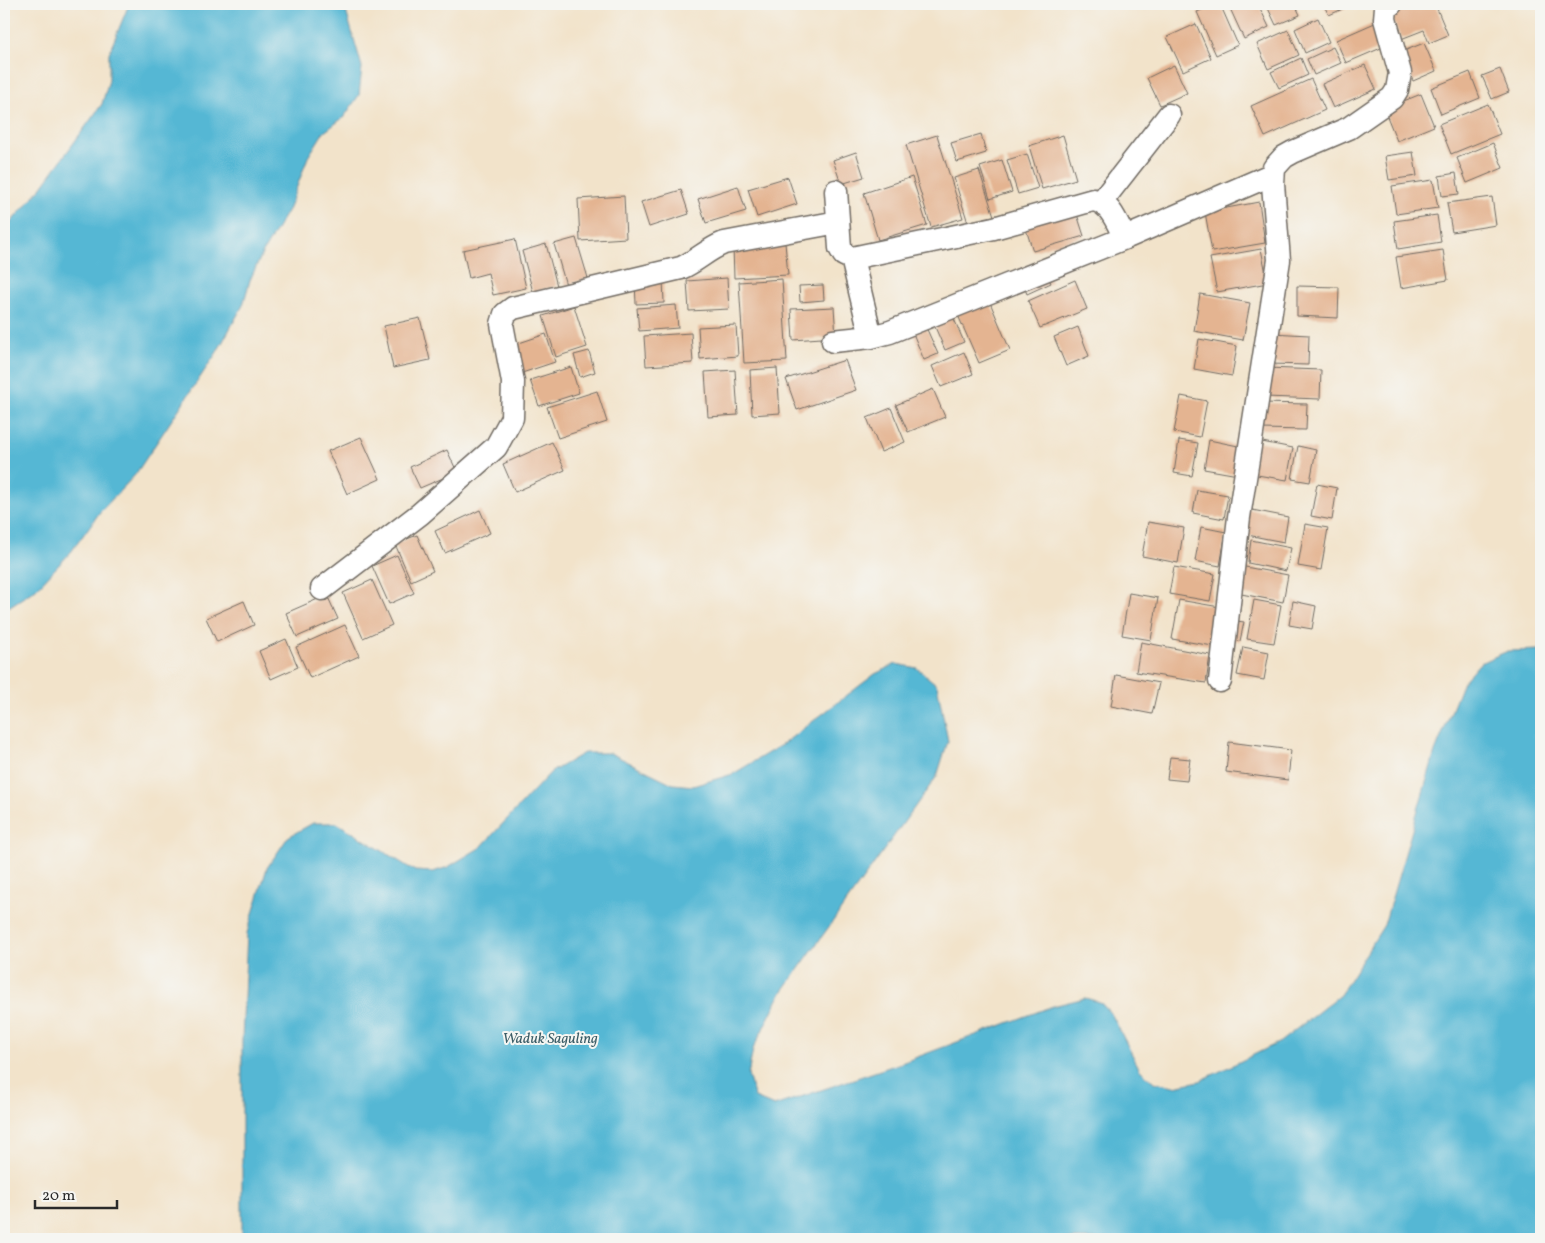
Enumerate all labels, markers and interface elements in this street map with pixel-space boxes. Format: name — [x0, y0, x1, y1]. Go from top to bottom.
water label: Waduk Saguling — [502, 1029, 598, 1050]
scale bar — [35, 1178, 118, 1210]
text: 20 m — [42, 1186, 75, 1207]

